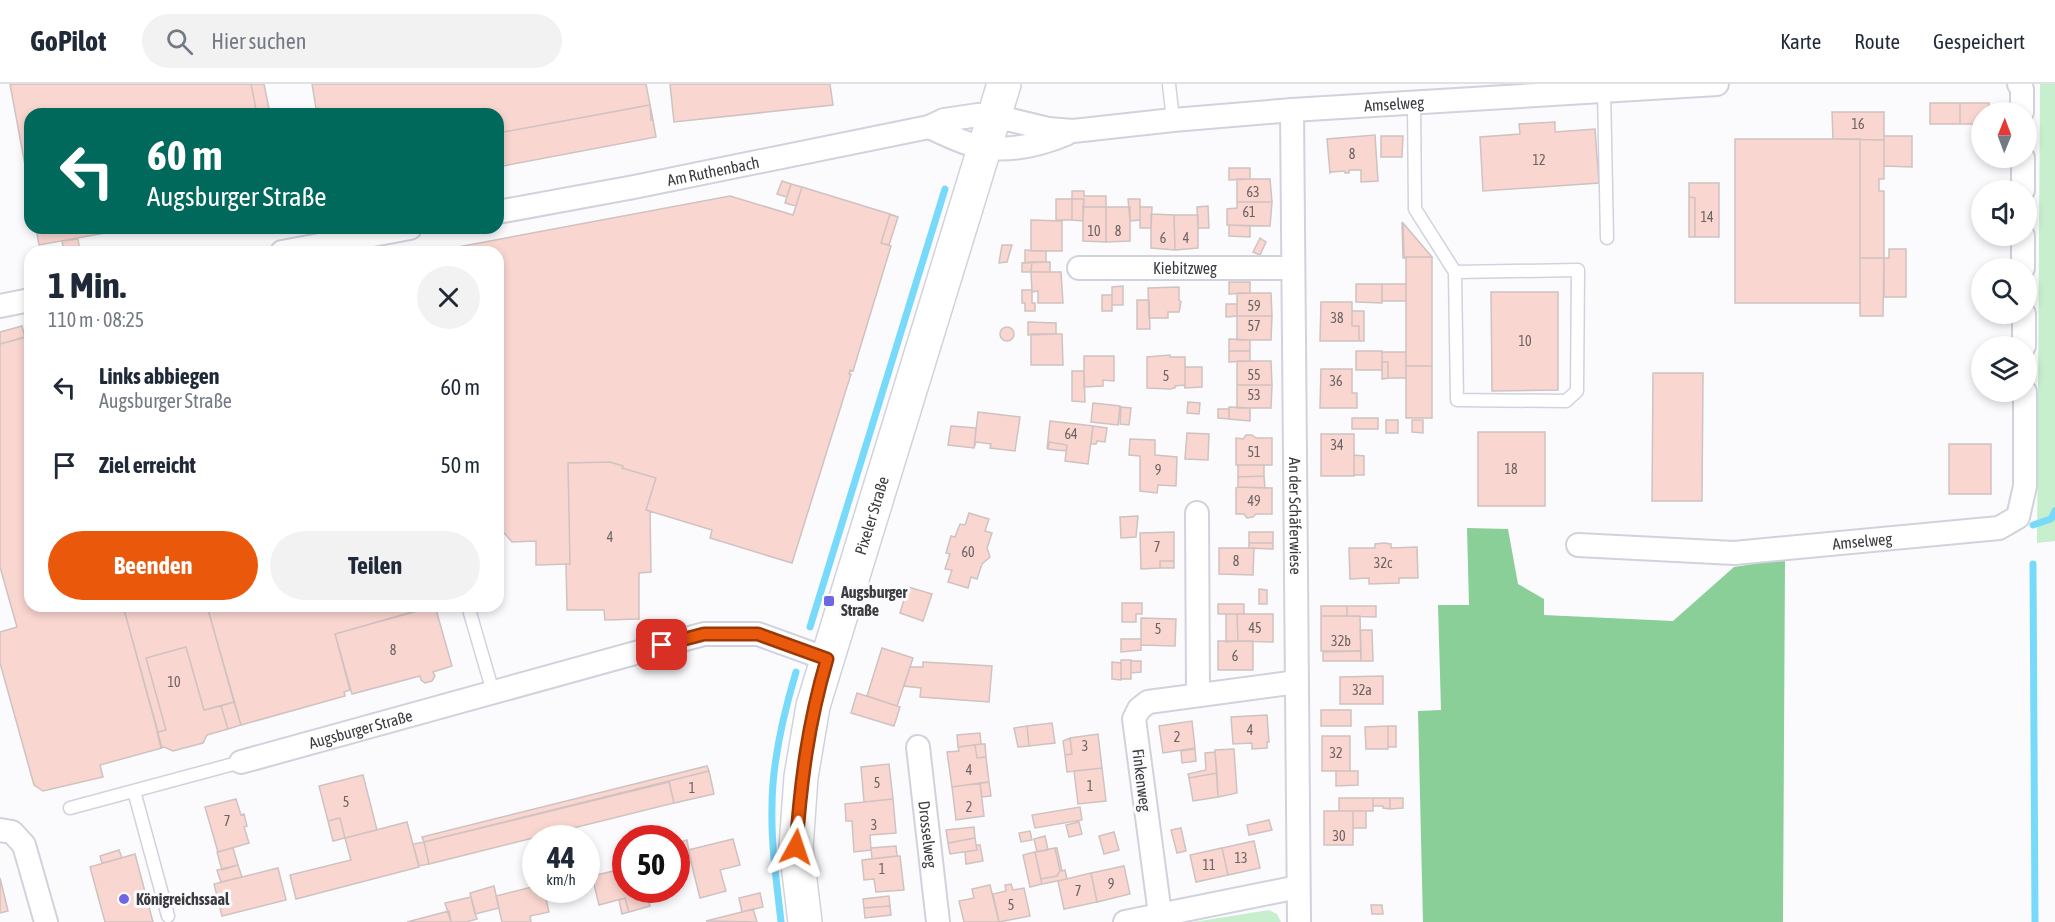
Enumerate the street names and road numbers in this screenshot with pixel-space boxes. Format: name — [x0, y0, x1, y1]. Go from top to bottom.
street label: Amselweg — [1364, 93, 1425, 115]
street label: Am Ruthenbach — [666, 153, 761, 189]
street label: Kiebitzweg — [1153, 259, 1217, 278]
street label: An der Schäferwiese — [1286, 457, 1305, 575]
street label: Pixeler Straße — [851, 474, 892, 557]
street label: Amselweg — [1832, 529, 1893, 553]
street label: Augsburger Straße — [307, 706, 414, 752]
street label: Finkenweg — [1128, 748, 1155, 813]
street label: Drosselweg — [915, 800, 941, 869]

